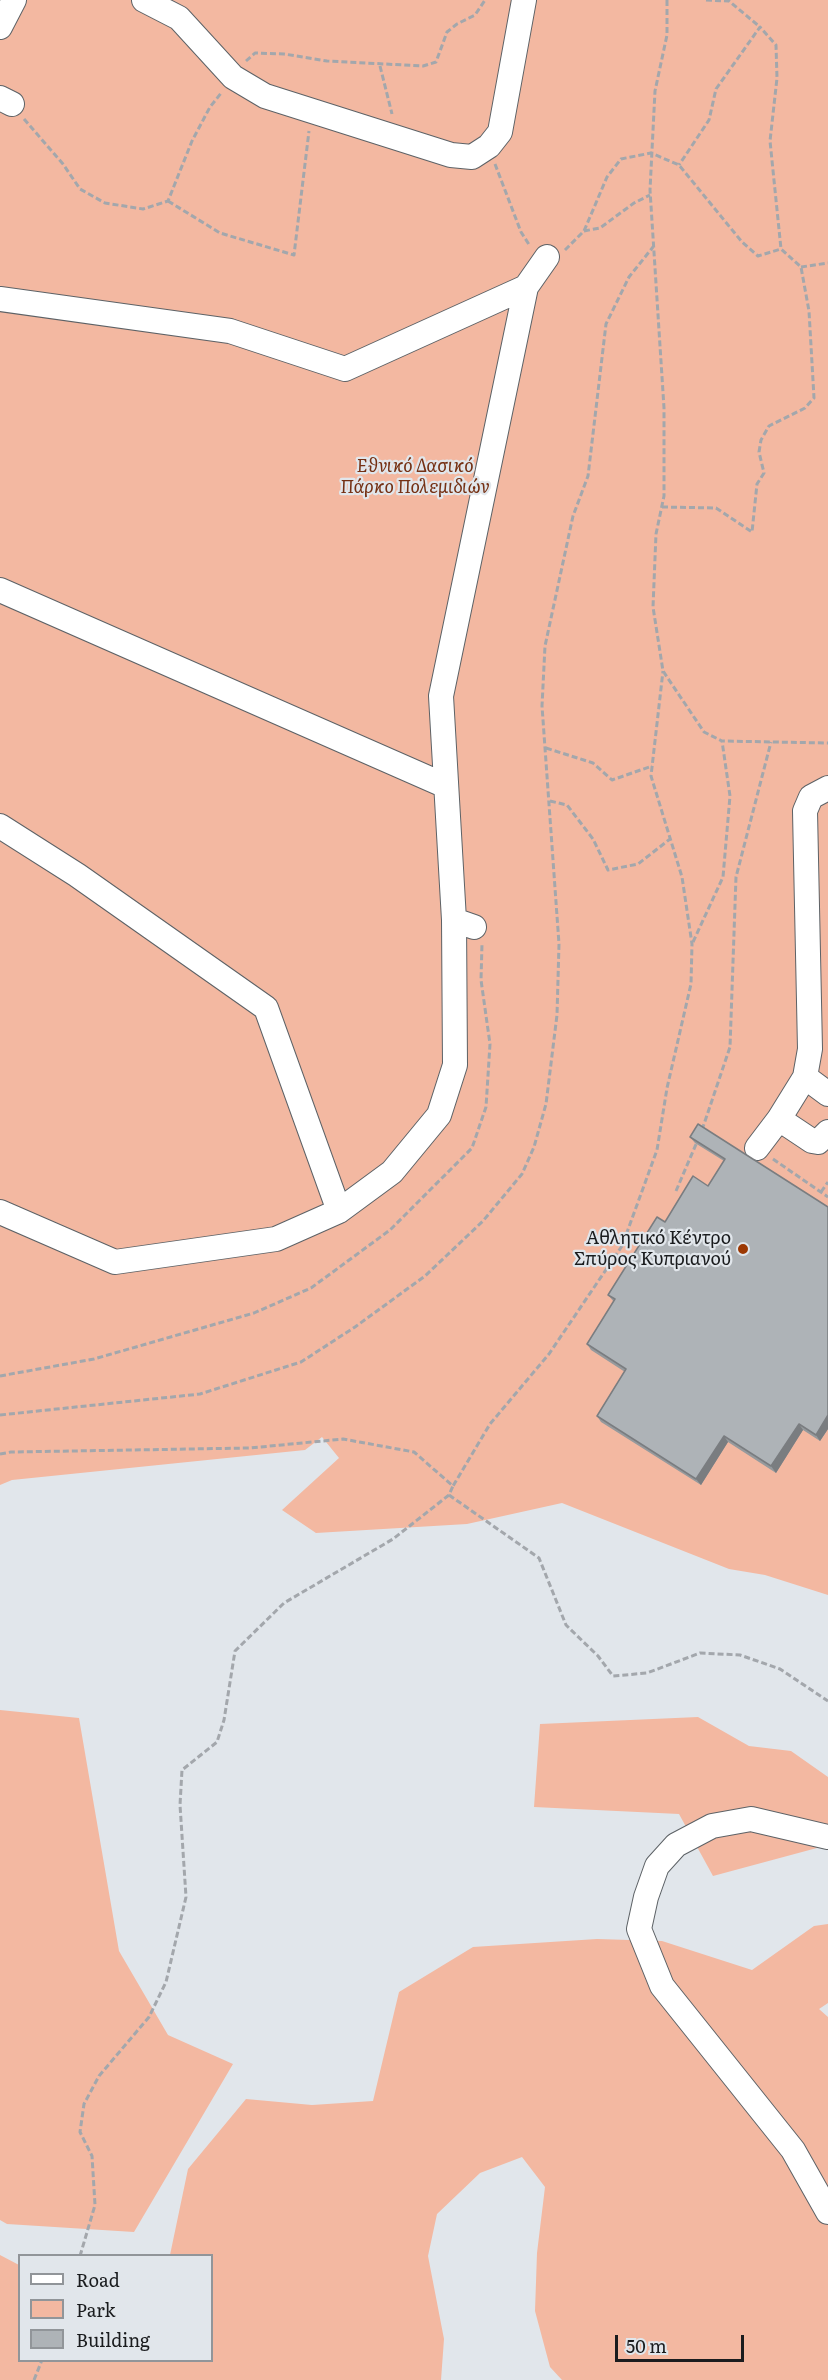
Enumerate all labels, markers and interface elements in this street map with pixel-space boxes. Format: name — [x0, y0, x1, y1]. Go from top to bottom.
park label: Εθνικό Δασικό Πάρκο Πολεμιδιών — [340, 456, 490, 498]
place label: Αθλητικό Κέντρο Σπύρος Κυπριανού — [574, 1228, 731, 1270]
marker: Αθλητικό Κέντρο Σπύρος Κυπριανού — [736, 1242, 750, 1256]
legend — [18, 2254, 213, 2362]
text: Road — [76, 2266, 120, 2293]
text: Park — [76, 2296, 115, 2323]
scale bar — [618, 2323, 747, 2361]
text: Building — [76, 2326, 150, 2353]
text: 50 m — [626, 2332, 667, 2359]

